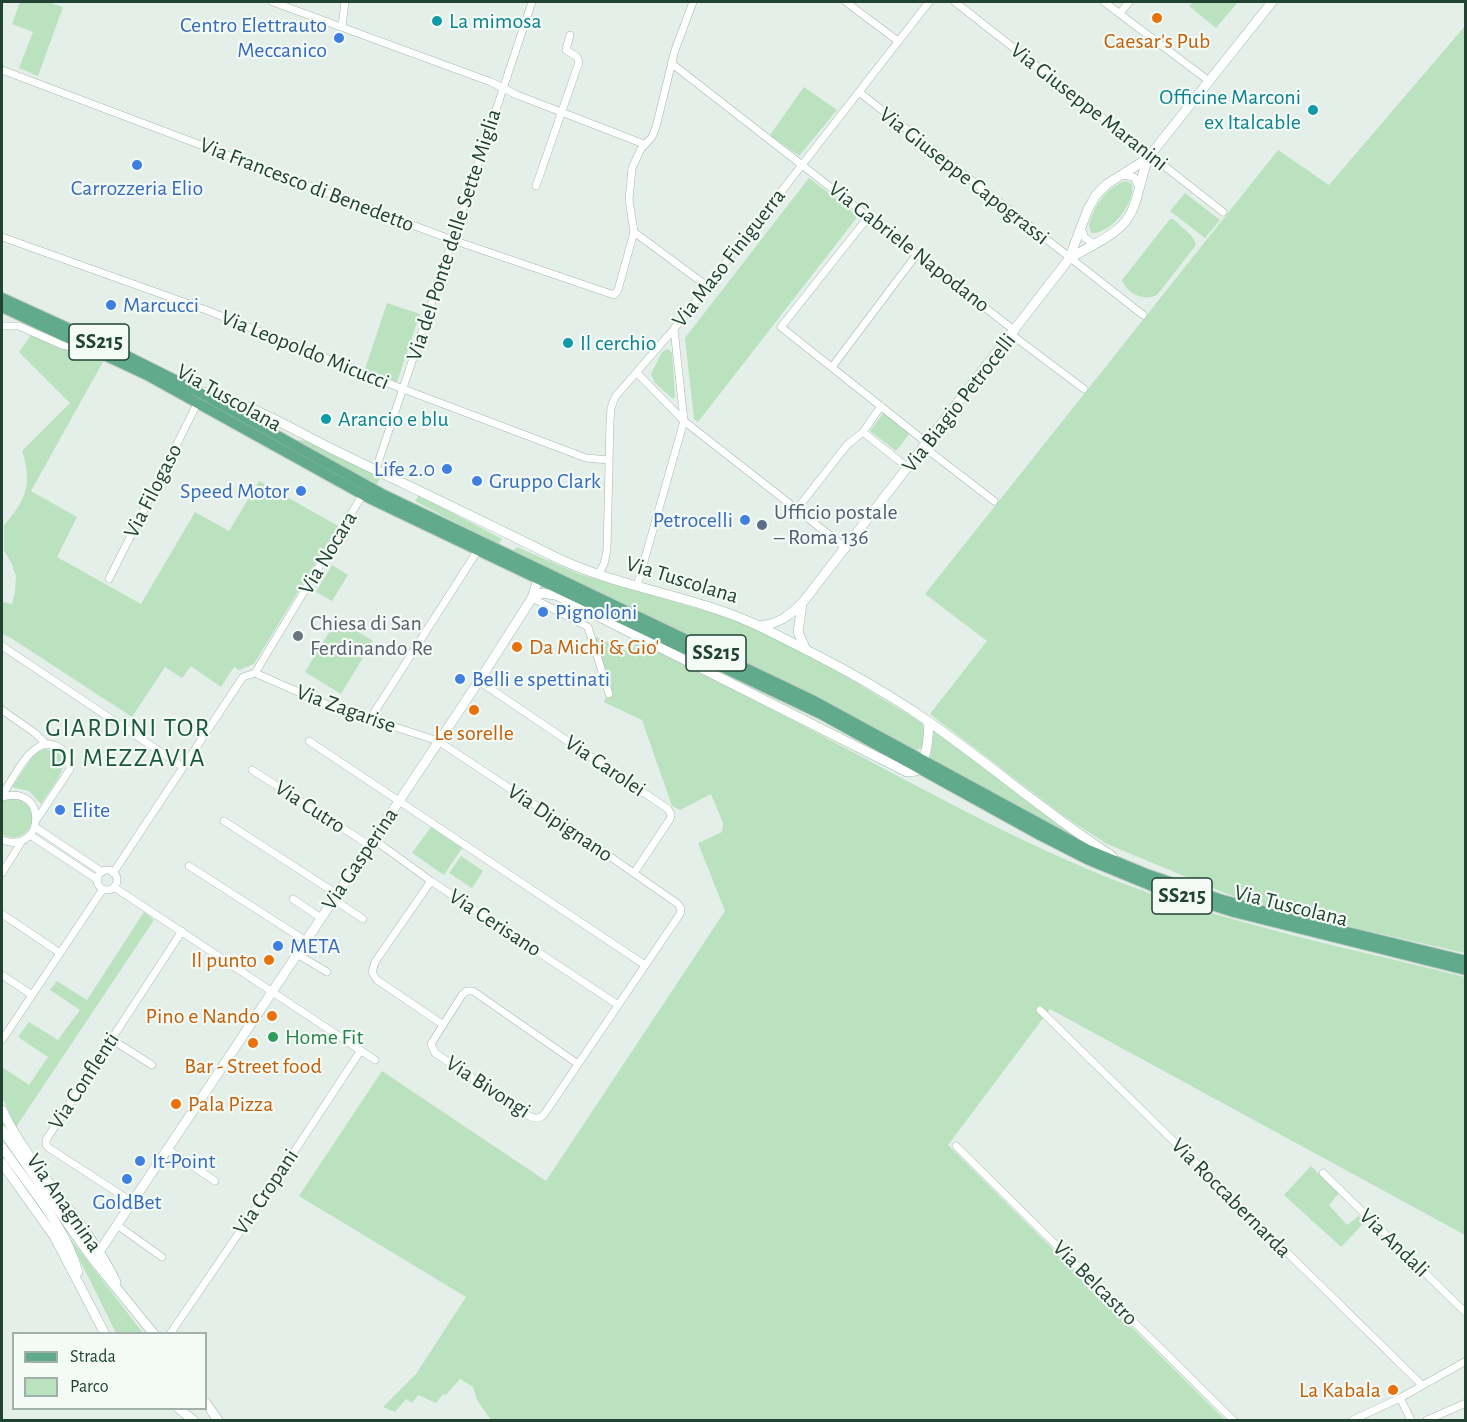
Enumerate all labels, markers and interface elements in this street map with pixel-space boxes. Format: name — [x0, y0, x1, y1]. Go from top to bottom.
place label: La mimosa — [449, 8, 542, 34]
marker: Caesar's Pub — [1150, 11, 1164, 25]
place label: Centro Elettrauto Meccanico — [180, 12, 327, 63]
marker: La mimosa — [430, 14, 444, 28]
place label: Caesar's Pub — [1104, 28, 1210, 54]
marker: Centro Elettrauto Meccanico — [332, 31, 346, 45]
street label: Via Giuseppe Maranini — [1005, 37, 1173, 177]
place label: Officine Marconi ex Italcable — [1159, 84, 1301, 136]
street label: Via Giuseppe Capograssi — [874, 101, 1054, 251]
marker: Officine Marconi ex Italcable — [1306, 103, 1320, 117]
street label: Via del Ponte delle Sette Miglia — [401, 106, 507, 364]
street label: Via Francesco di Benedetto — [196, 132, 418, 238]
marker: Carrozzeria Elio — [130, 158, 144, 172]
place label: Carrozzeria Elio — [71, 175, 203, 201]
street label: Via Gabriele Napodano — [823, 176, 995, 318]
street label: Via Maso Finiguerra — [667, 183, 791, 333]
place label: Marcucci — [123, 292, 199, 318]
marker: Marcucci — [104, 298, 118, 312]
street label: Via Leopoldo Micucci — [217, 304, 393, 396]
road number: SS215 — [69, 324, 129, 360]
street label: Via Biagio Petrocelli — [896, 328, 1022, 478]
place label: Il cerchio — [580, 330, 657, 356]
marker: Il cerchio — [561, 336, 575, 350]
street label: Via Tuscolana — [172, 358, 286, 438]
place label: Arancio e blu — [338, 406, 449, 432]
marker: Arancio e blu — [319, 412, 333, 426]
street label: Via Filogaso — [118, 439, 188, 543]
place label: Life 2.0 — [374, 456, 435, 482]
marker: Life 2.0 — [440, 462, 454, 476]
place label: Gruppo Clark — [489, 468, 601, 494]
marker: Gruppo Clark — [470, 474, 484, 488]
place label: Speed Motor — [180, 478, 289, 504]
marker: Speed Motor — [294, 484, 308, 498]
place label: Ufficio postale – Roma 136 — [774, 499, 898, 550]
street label: Via Nocara — [293, 507, 363, 599]
place label: Petrocelli — [653, 507, 733, 533]
marker: Petrocelli — [738, 513, 752, 527]
marker: Ufficio postale – Roma 136 — [755, 518, 769, 532]
street label: Via Tuscolana — [623, 550, 741, 610]
place label: Pignoloni — [555, 599, 637, 625]
marker: Pignoloni — [536, 605, 550, 619]
place label: Chiesa di San Ferdinando Re — [310, 610, 433, 662]
marker: Chiesa di San Ferdinando Re — [291, 629, 305, 643]
place label: Da Michi & Gio' — [529, 634, 659, 660]
road number: SS215 — [686, 635, 746, 671]
marker: Da Michi & Gio' — [510, 640, 524, 654]
place label: Belli e spettinati — [472, 666, 610, 692]
marker: Belli e spettinati — [453, 672, 467, 686]
street label: Via Zagarise — [292, 679, 400, 739]
marker: Le sorelle — [467, 703, 481, 717]
district label: GIARDINI TOR DI MEZZAVIA — [45, 712, 211, 774]
place label: Le sorelle — [434, 720, 514, 746]
street label: Via Carolei — [560, 729, 650, 803]
street label: Via Cutro — [270, 774, 350, 840]
street label: Via Dipignano — [502, 778, 618, 868]
place label: Elite — [72, 797, 110, 823]
marker: Elite — [53, 803, 67, 817]
street label: Via Gasperina — [316, 803, 404, 915]
road number: SS215 — [1152, 878, 1212, 914]
street label: Via Tuscolana — [1231, 879, 1351, 933]
street label: Via Cerisano — [444, 883, 546, 963]
place label: META — [290, 933, 340, 959]
marker: META — [271, 939, 285, 953]
place label: Il punto — [191, 947, 257, 973]
marker: Il punto — [262, 953, 276, 967]
place label: Pino e Nando — [146, 1003, 260, 1029]
marker: Pino e Nando — [265, 1009, 279, 1023]
place label: Home Fit — [285, 1024, 363, 1050]
street label: Via Conflenti — [43, 1027, 125, 1135]
marker: Home Fit — [266, 1030, 280, 1044]
marker: Bar - Street food — [246, 1036, 260, 1050]
street label: Via Bivongi — [441, 1050, 535, 1124]
place label: Bar - Street food — [184, 1053, 322, 1079]
place label: Pala Pizza — [188, 1091, 273, 1117]
marker: Pala Pizza — [169, 1097, 183, 1111]
street label: Via Roccabernarda — [1165, 1132, 1297, 1264]
street label: Via Cropani — [228, 1144, 304, 1240]
place label: It-Point — [152, 1148, 215, 1174]
street label: Via Anagnina — [20, 1149, 108, 1257]
marker: It-Point — [133, 1154, 147, 1168]
marker: GoldBet — [120, 1172, 134, 1186]
place label: GoldBet — [92, 1189, 162, 1215]
street label: Via Andali — [1353, 1203, 1435, 1283]
street label: Via Belcastro — [1047, 1235, 1143, 1331]
legend — [12, 1332, 207, 1410]
text: Strada — [70, 1348, 116, 1366]
place label: La Kabala — [1299, 1377, 1381, 1403]
text: Parco — [70, 1378, 109, 1396]
marker: La Kabala — [1386, 1383, 1400, 1397]

